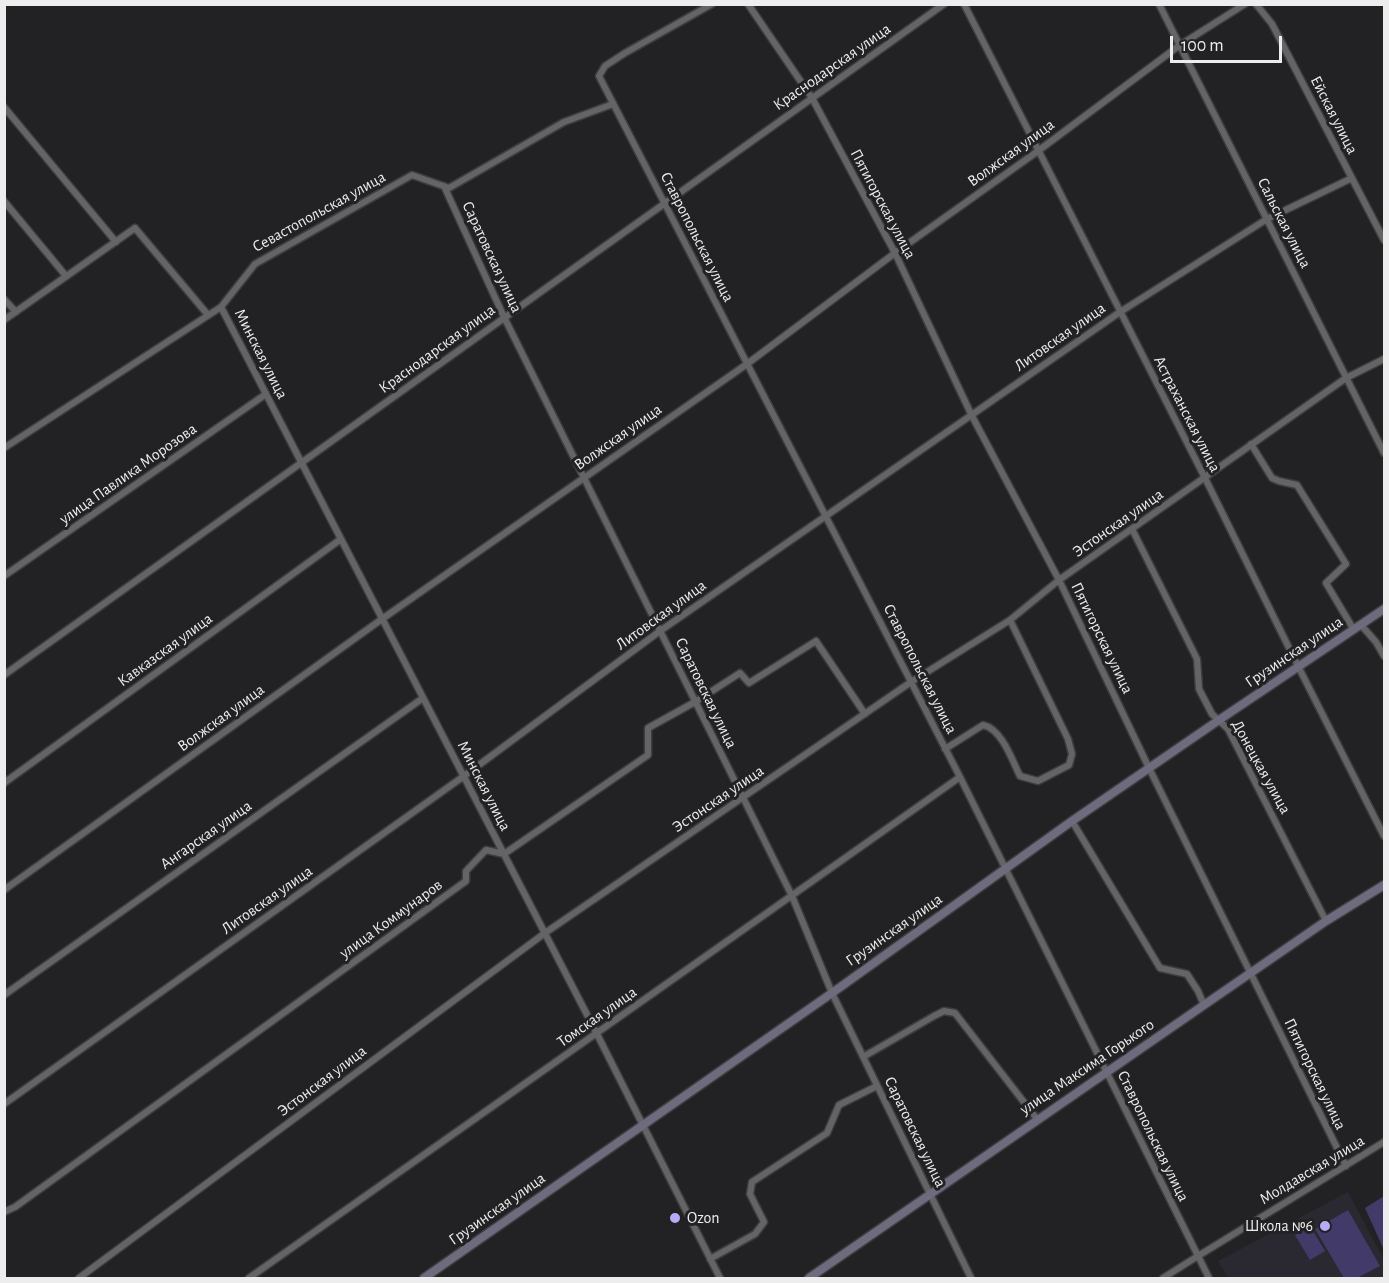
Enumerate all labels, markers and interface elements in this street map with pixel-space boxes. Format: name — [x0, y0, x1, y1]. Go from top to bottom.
street label: Краснодарская улица — [769, 19, 895, 115]
scale bar — [1173, 24, 1286, 62]
text: 100 m — [1181, 37, 1224, 55]
street label: Ейская улица — [1306, 73, 1362, 157]
street label: Волжская улица — [964, 115, 1058, 191]
street label: Пятигорская улица — [846, 146, 920, 262]
street label: Севастопольская улица — [249, 167, 389, 257]
street label: Ставропольская улица — [656, 169, 738, 305]
street label: Сальская улица — [1253, 174, 1315, 272]
street label: Саратовская улица — [458, 198, 526, 316]
street label: Литовская улица — [1011, 298, 1109, 376]
street label: Краснодарская улица — [375, 300, 499, 398]
street label: Минская улица — [230, 306, 292, 402]
street label: Астраханская улица — [1149, 353, 1225, 475]
street label: Волжская улица — [570, 400, 666, 474]
street label: улица Павлика Морозова — [56, 419, 200, 529]
street label: Эстонская улица — [1069, 485, 1167, 561]
street label: Литовская улица — [612, 576, 710, 654]
street label: Пятигорская улица — [1067, 579, 1137, 697]
street label: Ставропольская улица — [879, 601, 961, 737]
street label: Кавказская улица — [114, 609, 216, 691]
street label: Грузинская улица — [1242, 612, 1346, 692]
street label: Саратовская улица — [671, 634, 741, 752]
street label: Волжская улица — [174, 680, 268, 756]
street label: Донецкая улица — [1227, 717, 1295, 817]
street label: Минская улица — [453, 738, 515, 834]
street label: Эстонская улица — [669, 761, 767, 837]
street label: Ангарская улица — [157, 796, 255, 874]
street label: Литовская улица — [218, 861, 316, 939]
street label: улица Коммунаров — [336, 875, 446, 963]
street label: Грузинская улица — [842, 890, 946, 970]
street label: Томская улица — [554, 983, 640, 1051]
street label: улица Максима Горького — [1016, 1015, 1158, 1119]
street label: Пятигорская улица — [1280, 1015, 1350, 1133]
street label: Эстонская улица — [274, 1041, 370, 1121]
street label: Ставропольская улица — [1113, 1067, 1193, 1205]
street label: Саратовская улица — [880, 1073, 950, 1191]
street label: Молдавская улица — [1256, 1131, 1368, 1209]
street label: Грузинская улица — [445, 1169, 549, 1249]
place label: Ozon — [687, 1208, 719, 1228]
marker: Ozon — [668, 1211, 682, 1225]
place label: Школа №6 — [1245, 1216, 1313, 1236]
marker: Школа №6 — [1318, 1219, 1332, 1233]

